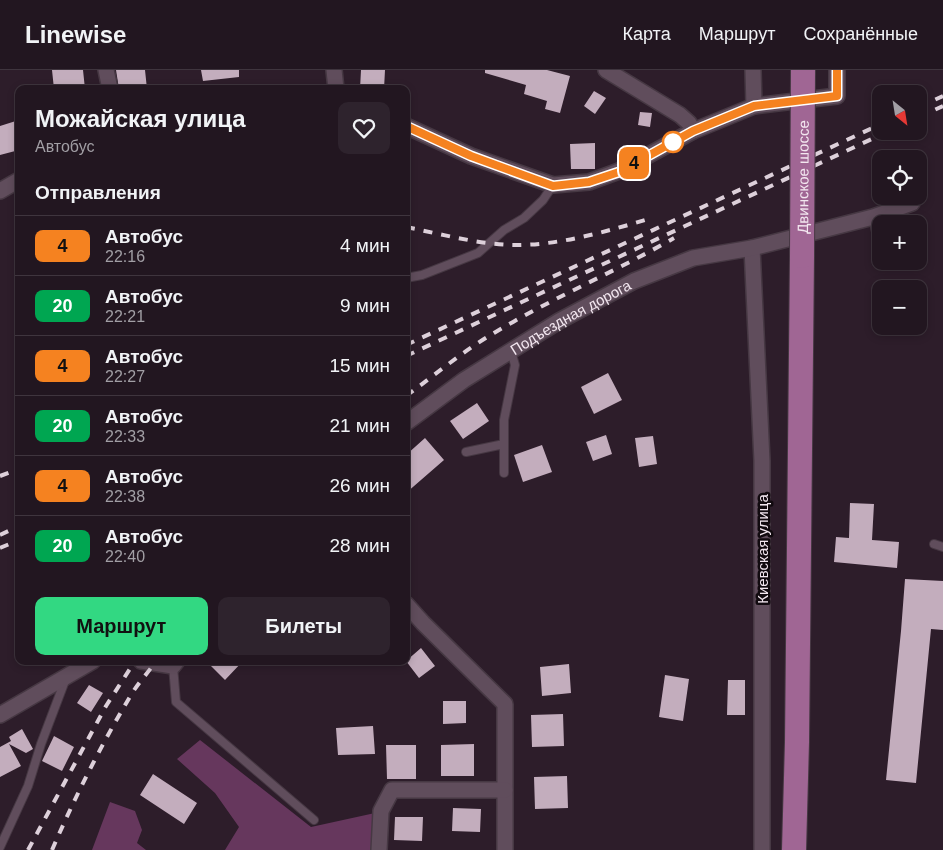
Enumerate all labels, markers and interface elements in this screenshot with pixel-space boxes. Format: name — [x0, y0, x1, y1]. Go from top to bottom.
text: Linewise — [25, 21, 126, 48]
text: Карта — [623, 24, 671, 44]
text: Маршрут — [699, 24, 775, 44]
text: Сохранённые — [803, 24, 918, 44]
north arrow — [872, 85, 928, 140]
map controls — [872, 85, 927, 335]
button: heart — [338, 102, 390, 154]
text: Можайская улица — [35, 105, 246, 132]
street label: Двинское шоссе — [794, 120, 811, 234]
unlabelled marker — [662, 131, 684, 153]
text: Автобус — [35, 138, 95, 155]
line badge: 4 — [618, 147, 650, 179]
button: locate — [872, 150, 927, 205]
text: 4 — [629, 153, 639, 173]
text: Отправления — [35, 182, 161, 203]
button: + — [872, 215, 927, 270]
text: Автобус — [105, 226, 183, 247]
text: 4 мин — [340, 235, 390, 256]
text: 4 — [57, 236, 68, 256]
text: 22:16 — [105, 248, 145, 265]
street label: Подъездная дорога — [507, 276, 634, 358]
button: − — [872, 280, 927, 335]
text: Автобус — [105, 286, 183, 307]
text: 9 мин — [340, 295, 390, 316]
text: 20 — [52, 296, 73, 316]
text: 22:21 — [105, 308, 145, 325]
text: Автобус — [105, 346, 183, 367]
text: 15 мин — [329, 355, 390, 376]
text: 4 — [57, 356, 68, 376]
text: 22:27 — [105, 368, 145, 385]
text: Автобус — [105, 406, 183, 427]
text: 21 мин — [329, 415, 390, 436]
text: 20 — [52, 416, 73, 436]
text: 22:33 — [105, 428, 145, 445]
text: Автобус — [105, 466, 183, 487]
text: 26 мин — [329, 475, 390, 496]
text: 4 — [57, 476, 68, 496]
text: 22:38 — [105, 488, 145, 505]
street label: Киевская улица — [754, 494, 771, 604]
text: Автобус — [105, 526, 183, 547]
text: 28 мин — [329, 535, 390, 556]
text: 20 — [52, 536, 73, 556]
text: 22:40 — [105, 548, 145, 565]
button: Маршрут — [35, 597, 208, 655]
button: Билеты — [218, 597, 390, 655]

